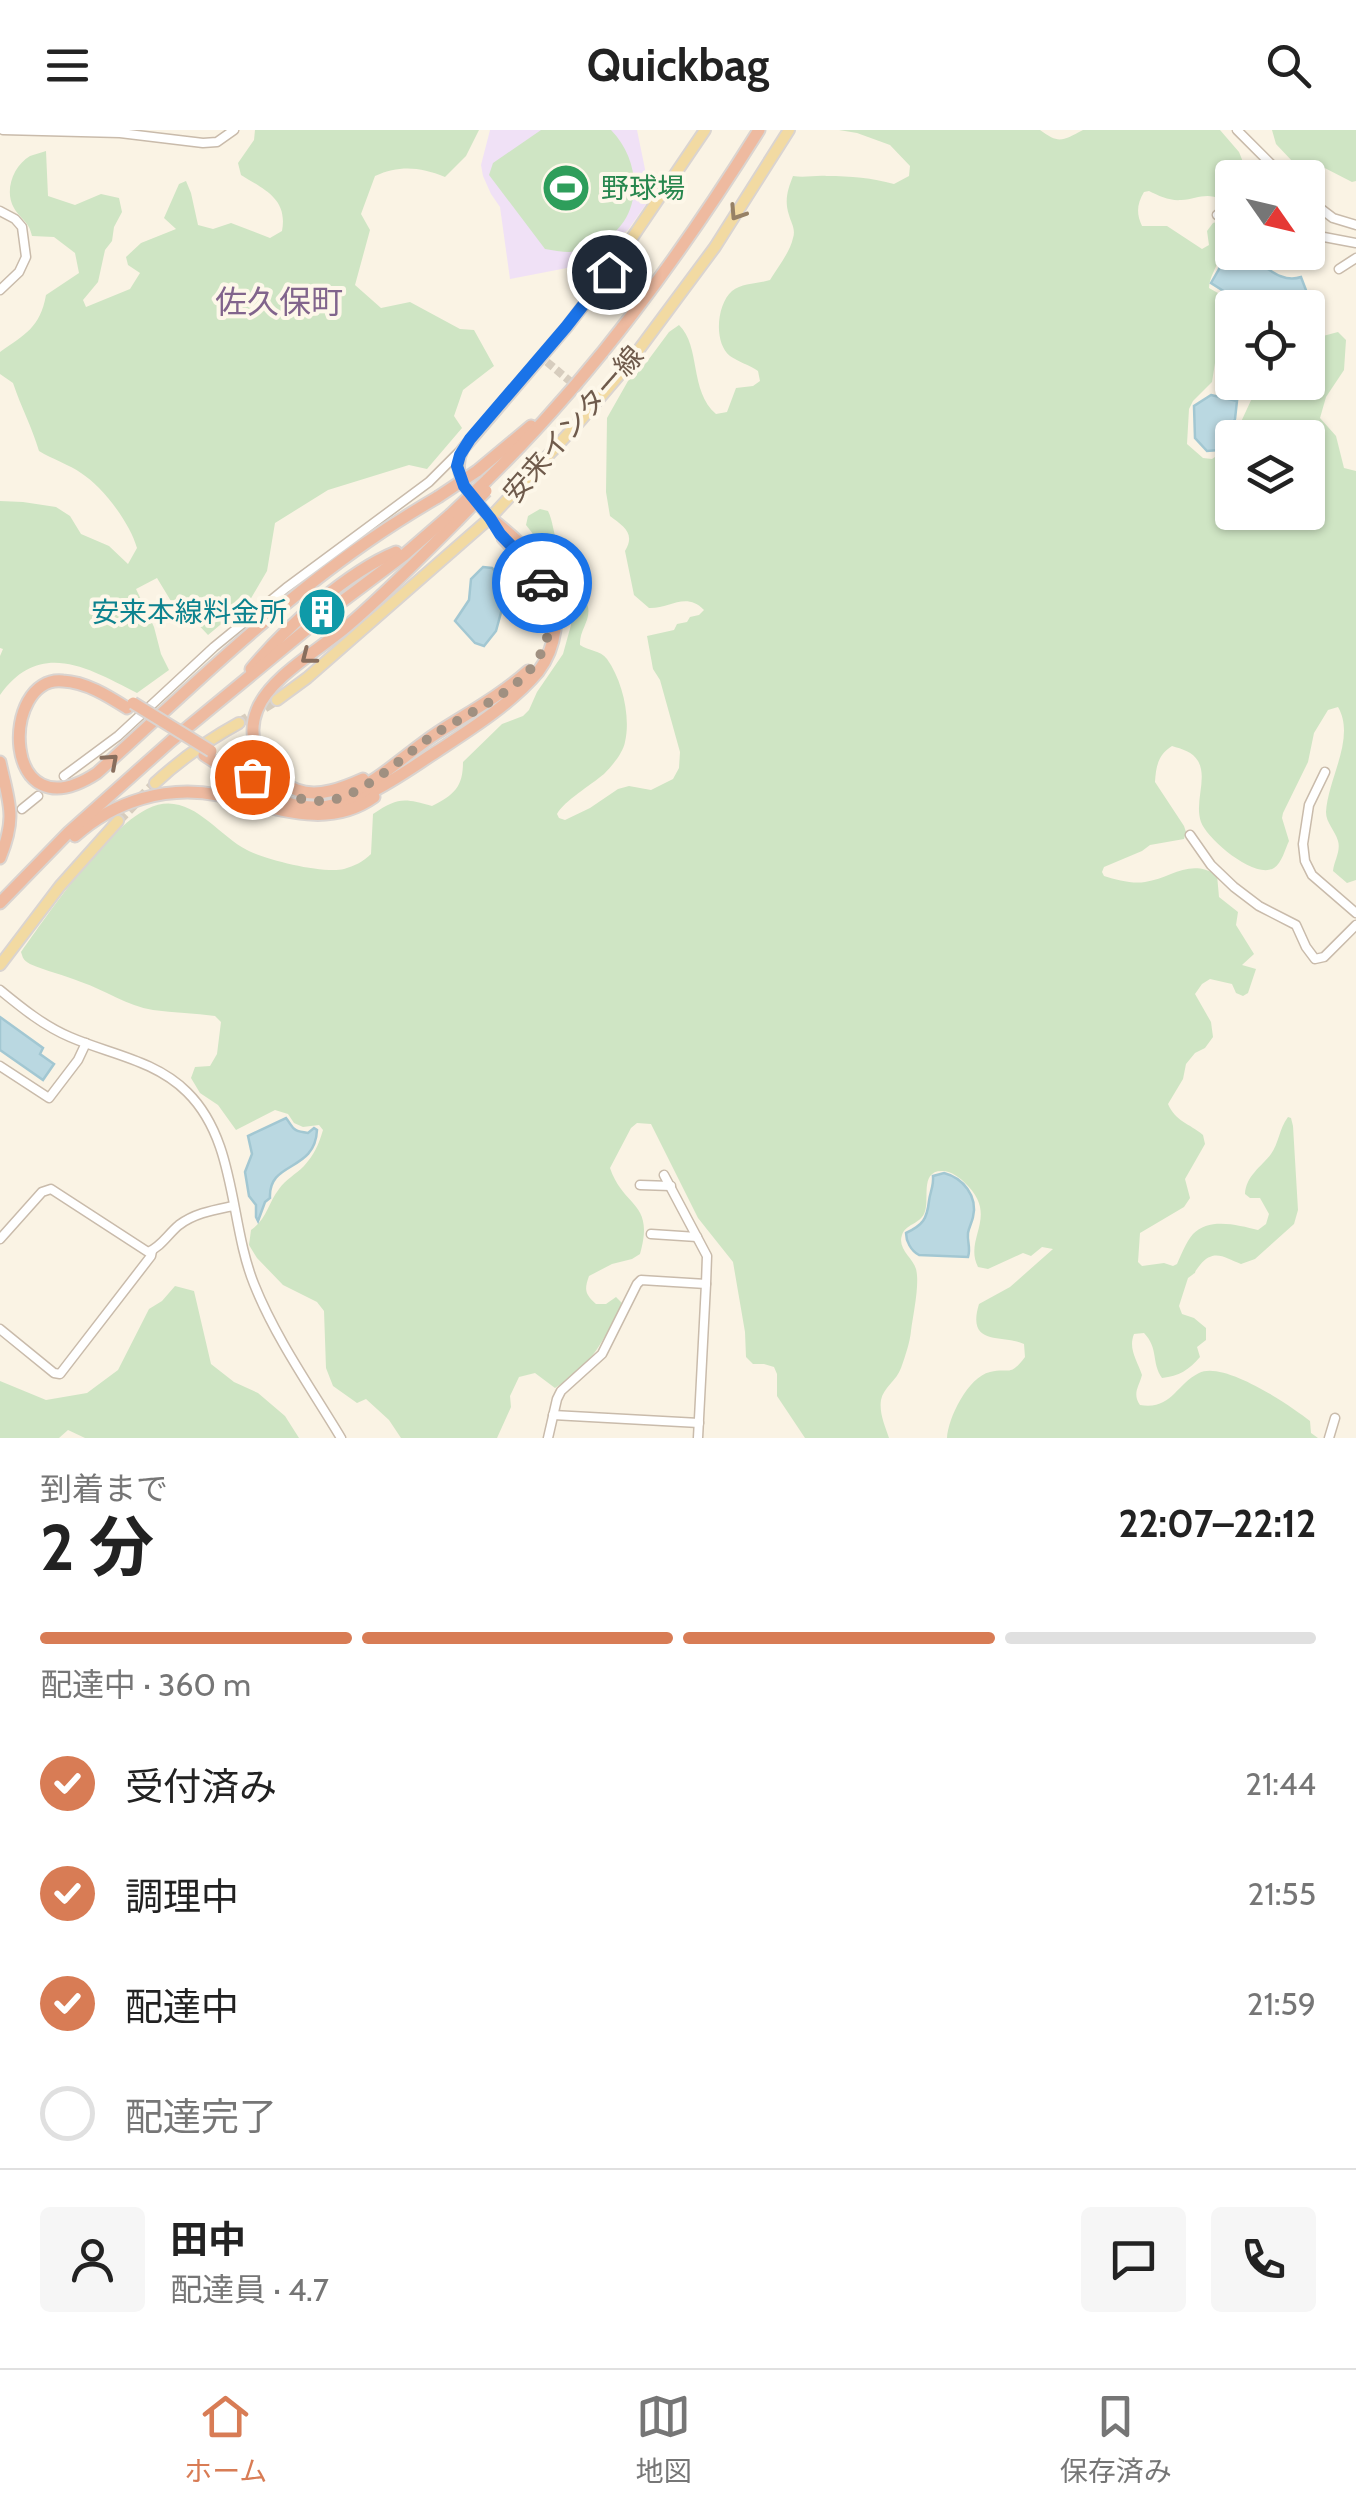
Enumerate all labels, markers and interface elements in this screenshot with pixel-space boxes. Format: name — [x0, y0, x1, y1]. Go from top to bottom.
icon: menu — [40, 38, 95, 93]
text: Quickbag — [587, 38, 769, 92]
icon: search — [1261, 38, 1316, 93]
north arrow — [1215, 160, 1325, 270]
map controls — [1215, 160, 1325, 530]
sports icon: 野球場 — [540, 162, 592, 214]
place label: 野球場 — [601, 171, 685, 205]
one-way arrow — [731, 202, 750, 220]
pin — [567, 230, 652, 315]
icon: home — [582, 245, 637, 300]
district label: 佐久保町 — [215, 282, 343, 321]
button: locate — [1215, 290, 1325, 400]
street label: 安来インター線 — [496, 339, 650, 509]
button: layers — [1215, 420, 1325, 530]
courier — [492, 533, 592, 633]
icon: car — [515, 556, 570, 611]
building icon: 安来本線料金所 — [296, 586, 348, 638]
place label: 安来本線料金所 — [91, 595, 287, 629]
one-way arrow — [301, 645, 319, 663]
pin — [210, 735, 295, 820]
icon: bag — [225, 750, 280, 805]
one-way arrow — [99, 755, 118, 773]
text: 到着まで — [40, 1469, 168, 1508]
text: 22:07–22:12 — [1118, 1500, 1316, 1547]
text: 2 分 — [40, 1507, 154, 1586]
text: 配達中 · 360 m — [40, 1665, 251, 1704]
icon: check — [40, 1756, 95, 1811]
text: 受付済み — [125, 1763, 277, 1810]
text: 21:44 — [1245, 1764, 1316, 1803]
icon: check — [40, 1866, 95, 1921]
text: 調理中 — [125, 1873, 239, 1920]
text: 21:55 — [1248, 1874, 1316, 1913]
icon: check — [40, 1976, 95, 2031]
text: 配達中 — [125, 1983, 239, 2030]
text: 21:59 — [1247, 1984, 1316, 2023]
text: 配達完了 — [125, 2093, 277, 2140]
button: person — [40, 2207, 145, 2312]
button: chat — [1081, 2207, 1186, 2312]
button: phone — [1211, 2207, 1316, 2312]
text: 田中 — [170, 2216, 246, 2263]
text: 配達員 · 4.7 — [170, 2270, 329, 2309]
tab: ホーム — [184, 2389, 267, 2489]
tab: 地図 — [636, 2389, 692, 2489]
tab: 保存済み — [1060, 2389, 1172, 2489]

